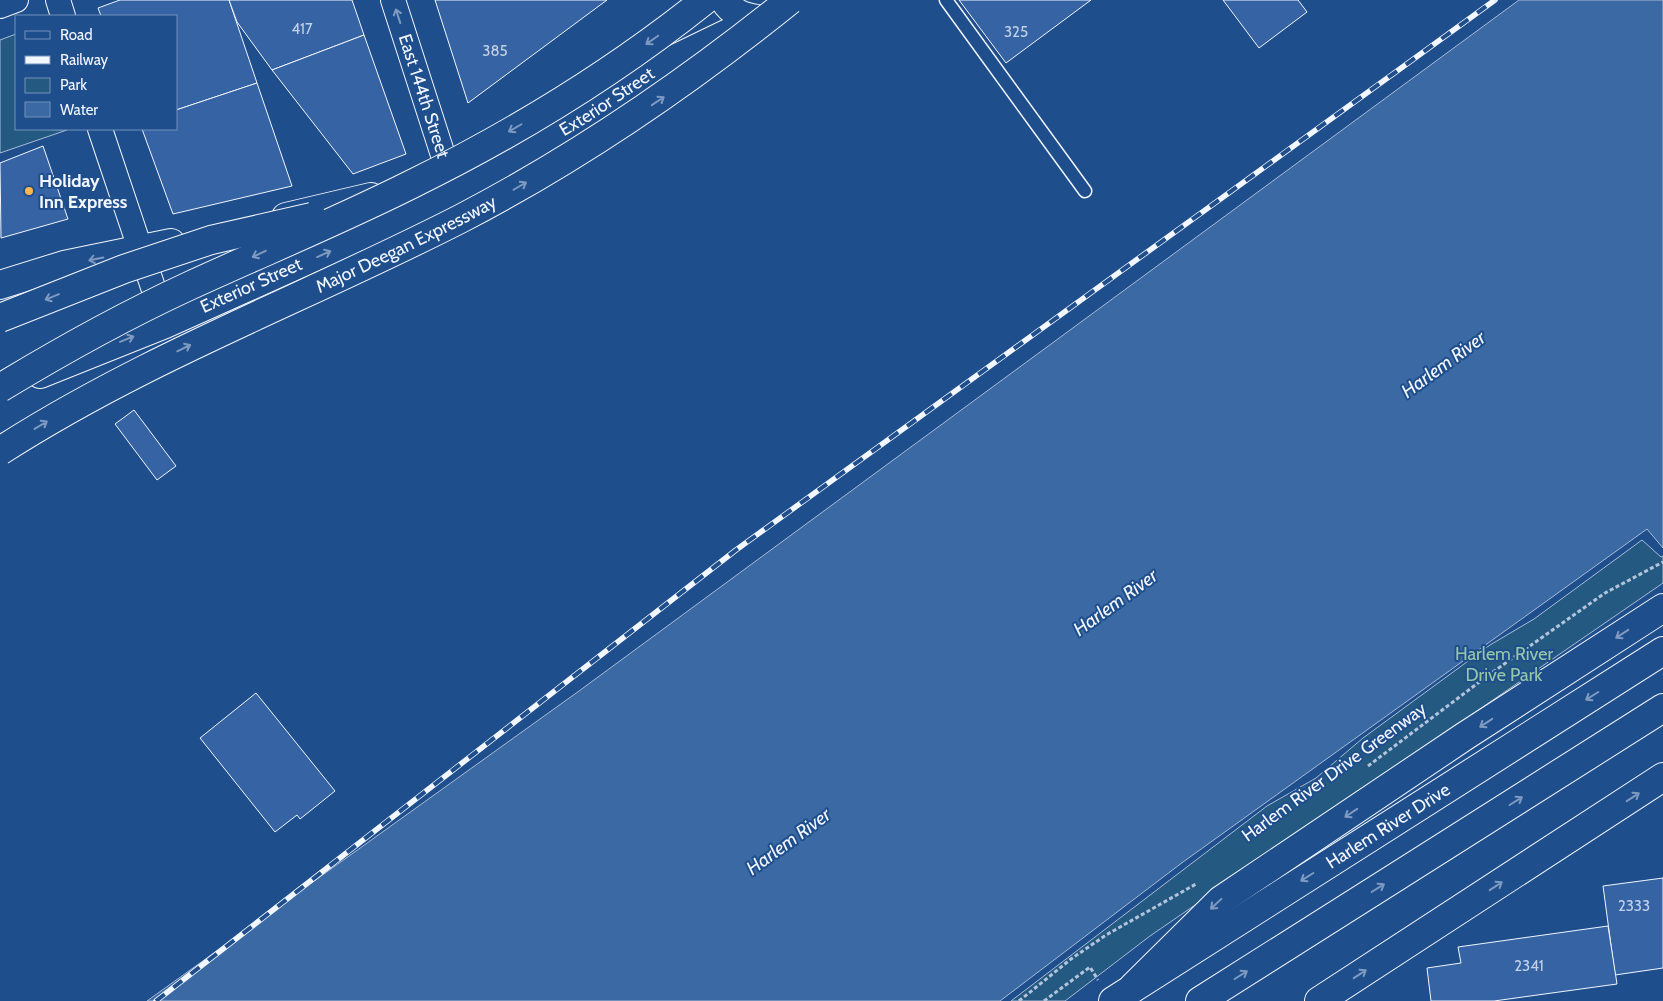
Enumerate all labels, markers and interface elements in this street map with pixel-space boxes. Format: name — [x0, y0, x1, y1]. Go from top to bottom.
one-way arrow — [393, 9, 403, 25]
legend — [15, 15, 178, 130]
house number: 417 — [291, 20, 313, 38]
house number: 325 — [1004, 23, 1028, 41]
text: Road — [60, 26, 93, 44]
street label: East 144th Street — [394, 31, 454, 161]
one-way arrow — [645, 35, 659, 45]
house number: 385 — [482, 42, 508, 60]
text: Railway — [60, 51, 109, 69]
street label: Exterior Street — [555, 63, 659, 141]
text: Park — [60, 76, 87, 94]
one-way arrow — [650, 96, 664, 106]
text: Water — [60, 101, 98, 119]
one-way arrow — [509, 123, 523, 133]
place label: Holiday Inn Express — [39, 170, 128, 213]
one-way arrow — [512, 181, 526, 191]
marker: Holiday Inn Express — [23, 185, 35, 197]
street label: Major Deegan Expressway — [312, 191, 500, 298]
one-way arrow — [316, 248, 331, 258]
one-way arrow — [252, 250, 267, 260]
street label: Exterior Street — [197, 253, 305, 318]
one-way arrow — [88, 254, 104, 264]
one-way arrow — [45, 292, 60, 302]
water label: Harlem River — [1397, 325, 1491, 403]
one-way arrow — [119, 334, 134, 343]
one-way arrow — [176, 343, 191, 352]
one-way arrow — [34, 420, 48, 430]
water label: Harlem River — [1069, 563, 1163, 641]
one-way arrow — [1615, 629, 1629, 640]
park label: Harlem River Drive Park — [1455, 643, 1553, 686]
one-way arrow — [1586, 691, 1600, 701]
street label: Harlem River Drive Greenway — [1238, 698, 1430, 846]
one-way arrow — [1479, 718, 1493, 728]
street label: Harlem River Drive — [1322, 779, 1454, 873]
one-way arrow — [1625, 792, 1639, 802]
one-way arrow — [1508, 796, 1522, 806]
water label: Harlem River — [742, 802, 836, 880]
one-way arrow — [1344, 808, 1358, 818]
one-way arrow — [1301, 872, 1315, 882]
one-way arrow — [1489, 881, 1503, 891]
one-way arrow — [1371, 883, 1385, 893]
house number: 2333 — [1618, 897, 1650, 915]
one-way arrow — [1210, 898, 1223, 910]
house number: 2341 — [1514, 957, 1544, 975]
one-way arrow — [1353, 969, 1367, 980]
one-way arrow — [1234, 970, 1248, 980]

